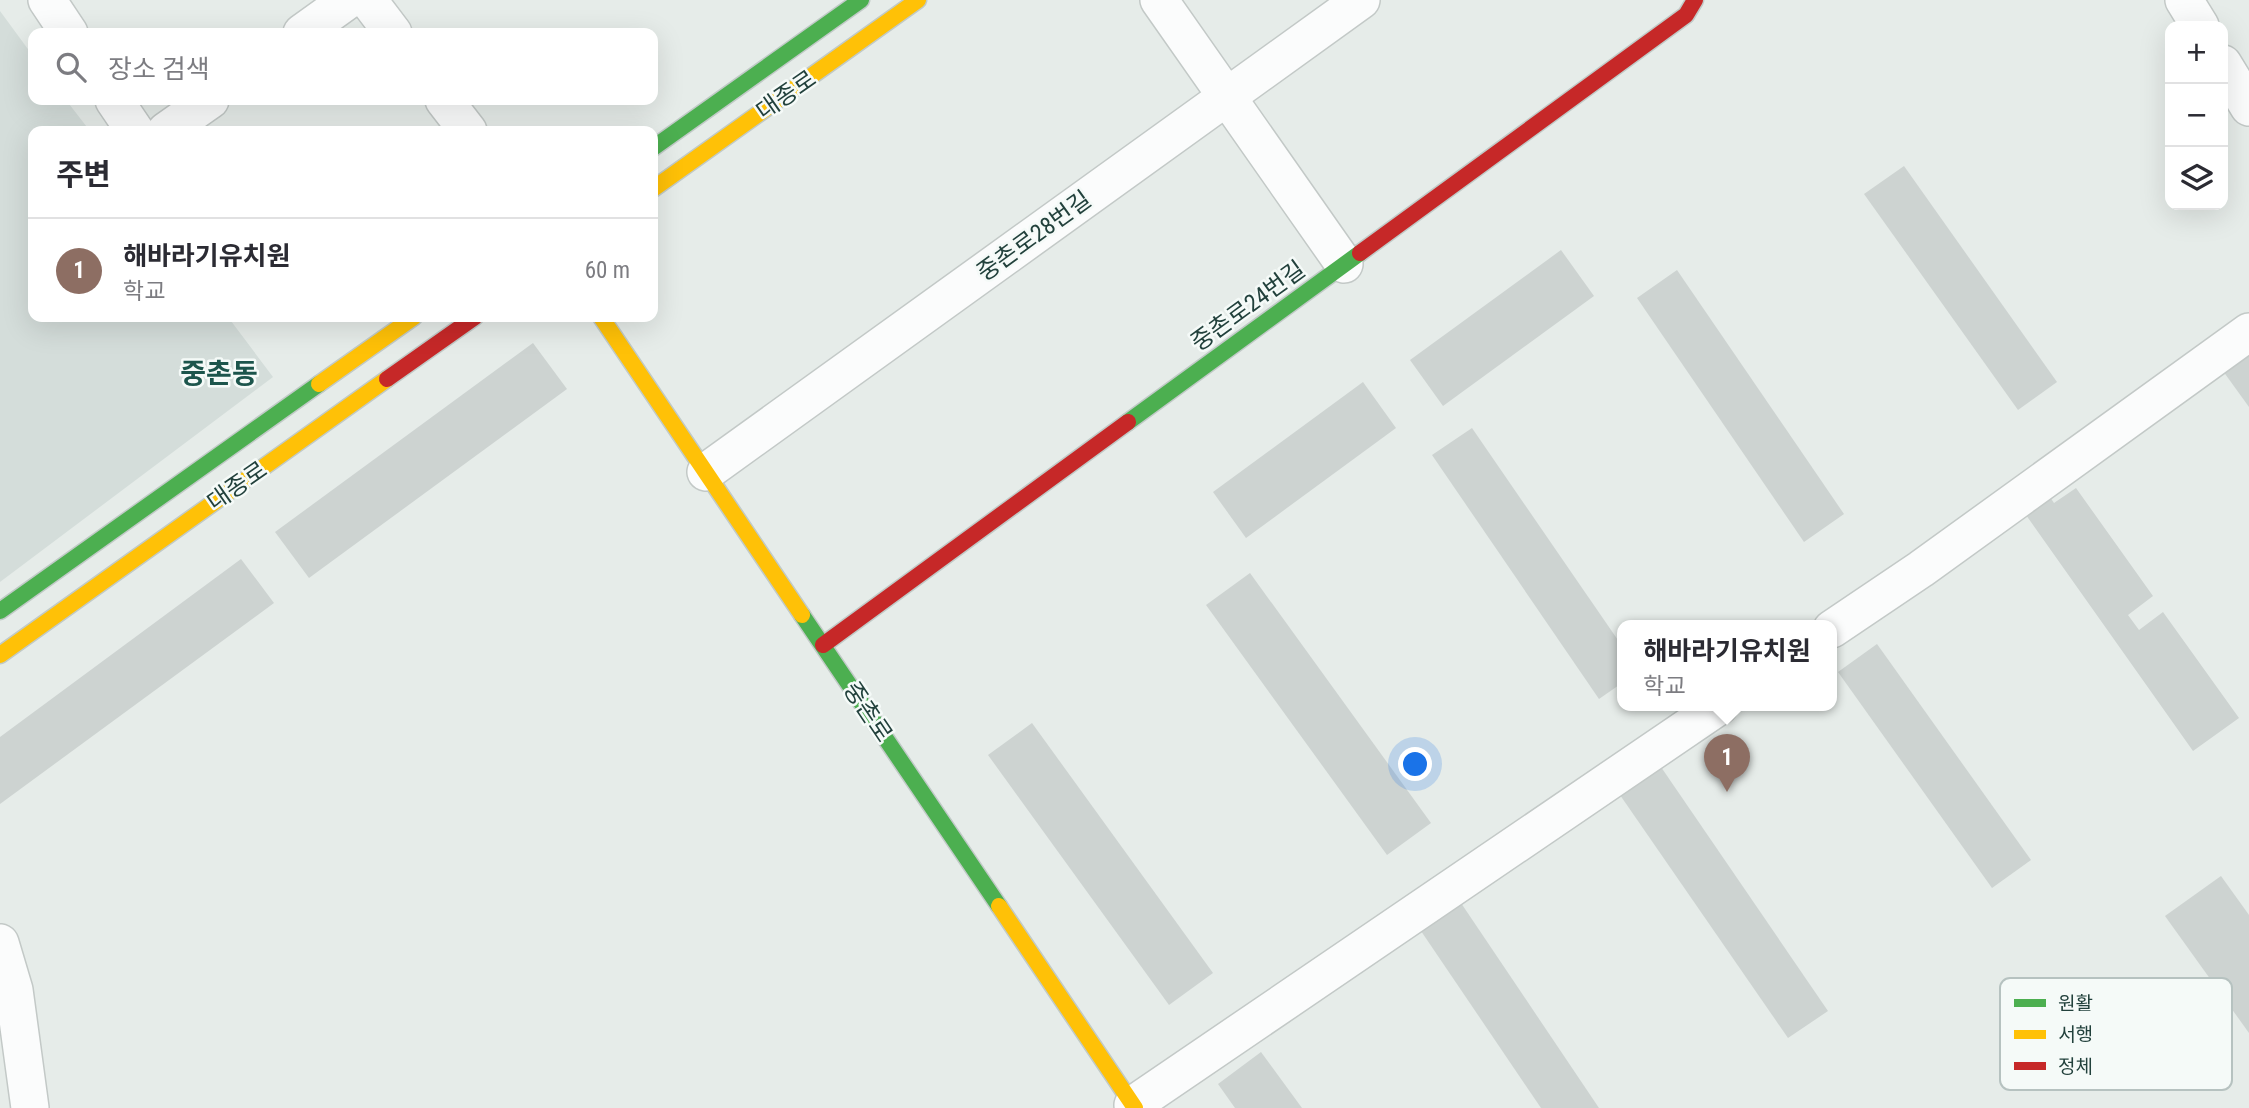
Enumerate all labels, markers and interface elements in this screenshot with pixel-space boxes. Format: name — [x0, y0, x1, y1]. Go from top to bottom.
map controls — [2165, 21, 2228, 210]
button: + — [2165, 21, 2228, 84]
search box — [28, 28, 658, 105]
icon: search — [52, 48, 90, 86]
text: 장소 검색 — [108, 54, 210, 84]
street label: 대종로 — [751, 65, 821, 125]
button: − — [2165, 84, 2228, 147]
button: layers — [2165, 147, 2228, 210]
text: 주변 — [56, 157, 111, 192]
street label: 중촌로28번길 — [972, 185, 1096, 287]
text: 해바라기유치원 — [123, 241, 290, 271]
street label: 중촌로24번길 — [1186, 255, 1310, 357]
text: 1 — [73, 257, 85, 284]
text: 60 m — [585, 257, 630, 284]
text: 학교 — [123, 278, 165, 305]
district label: 중촌동 — [180, 357, 258, 390]
street label: 대종로 — [202, 456, 272, 516]
popup — [1617, 620, 1837, 711]
text: 해바라기유치원 — [1643, 636, 1811, 666]
text: 학교 — [1643, 673, 1686, 700]
street label: 중촌로 — [838, 677, 898, 747]
pin: 1 — [1704, 734, 1750, 792]
your location — [1398, 747, 1432, 781]
legend — [2000, 978, 2232, 1090]
text: 원활 — [2058, 992, 2093, 1015]
text: 서행 — [2058, 1023, 2093, 1046]
text: 정체 — [2058, 1055, 2093, 1078]

